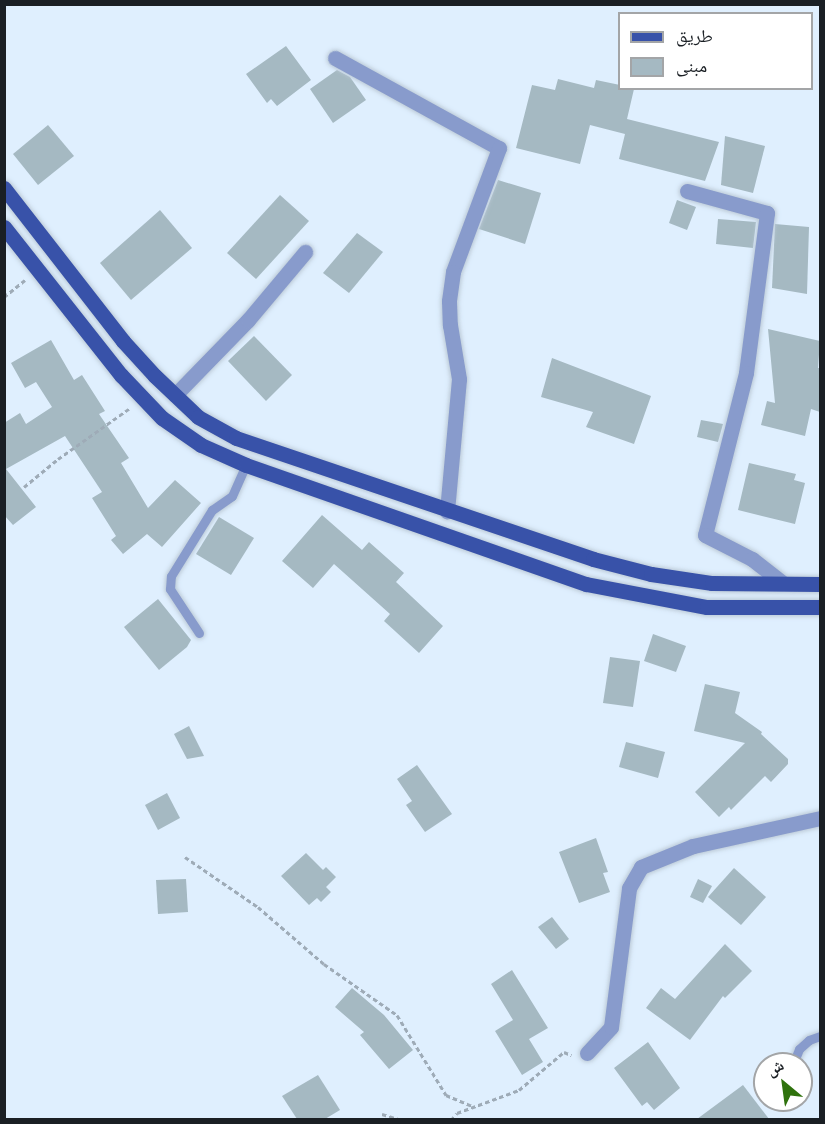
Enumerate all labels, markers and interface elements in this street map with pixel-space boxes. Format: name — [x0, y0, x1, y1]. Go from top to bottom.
legend — [618, 12, 813, 90]
text: طريق — [676, 23, 713, 48]
text: مبنى — [676, 53, 707, 78]
north arrow — [753, 1052, 813, 1112]
text: ش — [762, 1053, 788, 1082]

